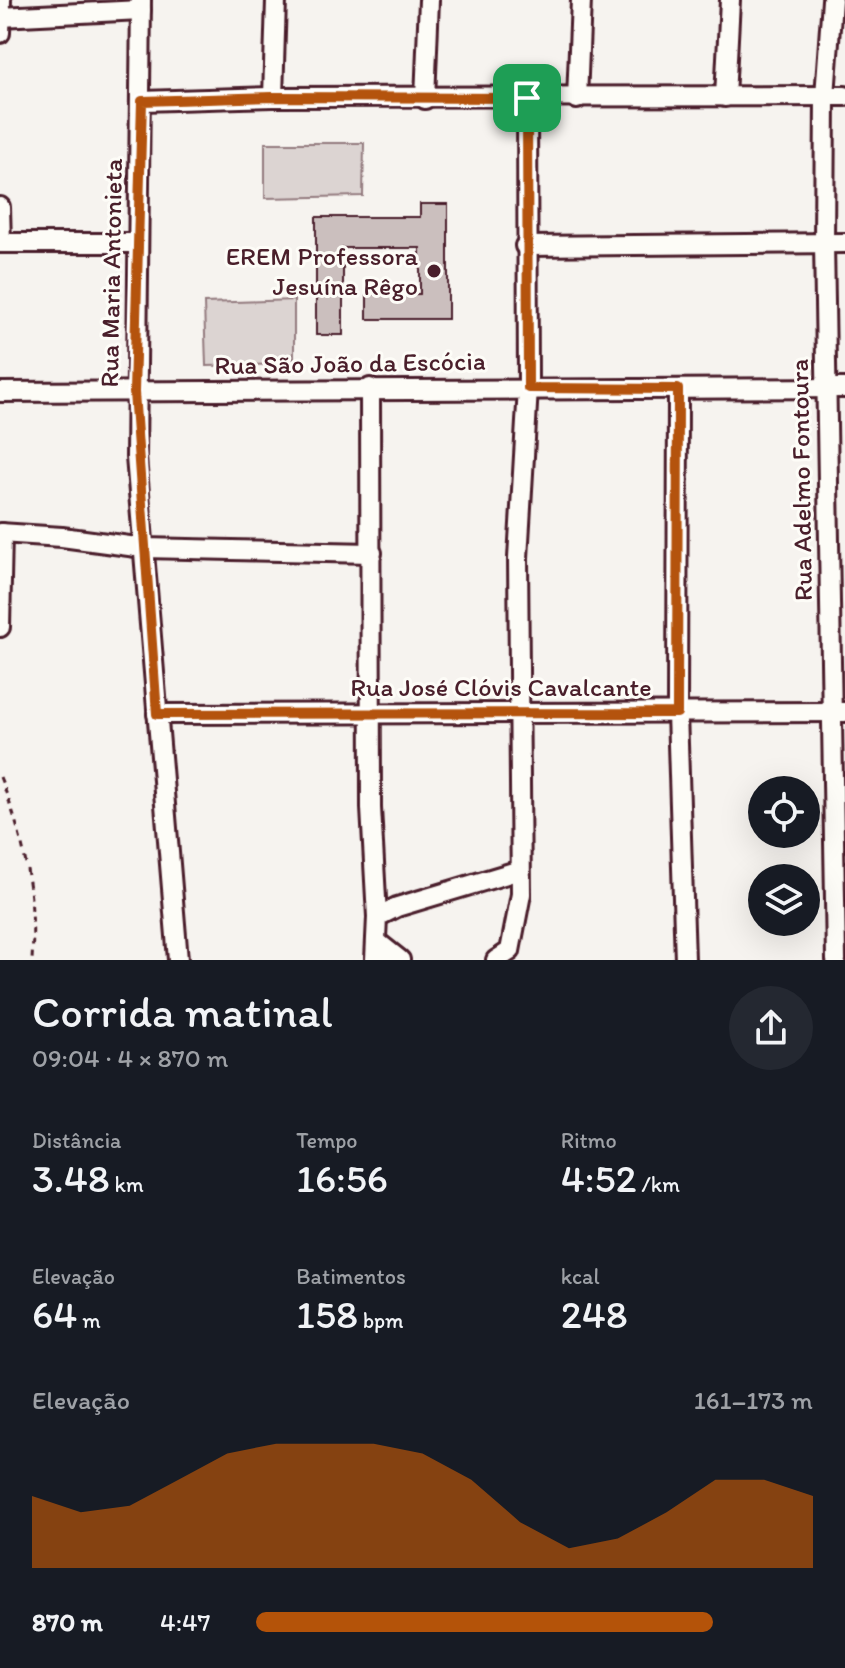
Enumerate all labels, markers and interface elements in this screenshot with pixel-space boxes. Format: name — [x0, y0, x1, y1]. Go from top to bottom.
pin — [493, 64, 561, 132]
icon: arrive — [505, 76, 549, 120]
street label: Rua Maria Antonieta — [93, 158, 129, 388]
place label: EREM Professora Jesuína Rêgo — [226, 240, 418, 302]
marker: EREM Professora Jesuína Rêgo — [425, 262, 443, 280]
street label: Rua São João da Escócia — [214, 345, 486, 381]
street label: Rua Adelmo Fontoura — [783, 358, 819, 601]
street label: Rua José Clóvis Cavalcante — [350, 671, 652, 703]
map controls — [748, 776, 820, 936]
button: locate — [748, 776, 820, 848]
button: layers — [748, 864, 820, 936]
text: Corrida matinal — [32, 985, 333, 1038]
button: share — [729, 986, 813, 1070]
text: 09:04 · 4 × 870 m — [32, 1042, 228, 1074]
text: Distância — [32, 1127, 122, 1154]
text: Tempo — [296, 1127, 358, 1154]
text: Ritmo — [561, 1127, 617, 1154]
text: 3.48 — [32, 1154, 110, 1202]
text: 16:56 — [296, 1154, 388, 1202]
text: 4:52 — [561, 1154, 637, 1202]
text: km — [110, 1171, 144, 1198]
text: /km — [637, 1171, 680, 1198]
text: Elevação — [32, 1263, 115, 1290]
text: Batimentos — [296, 1263, 406, 1290]
text: kcal — [561, 1263, 600, 1290]
text: 64 — [32, 1290, 77, 1338]
text: 158 — [296, 1290, 358, 1338]
text: 248 — [561, 1290, 628, 1338]
text: m — [77, 1307, 101, 1334]
text: bpm — [358, 1307, 404, 1334]
text: Elevação — [32, 1384, 130, 1416]
text: 161–173 m — [694, 1384, 813, 1416]
text: 870 m — [32, 1606, 103, 1638]
text: 4:47 — [160, 1606, 211, 1638]

